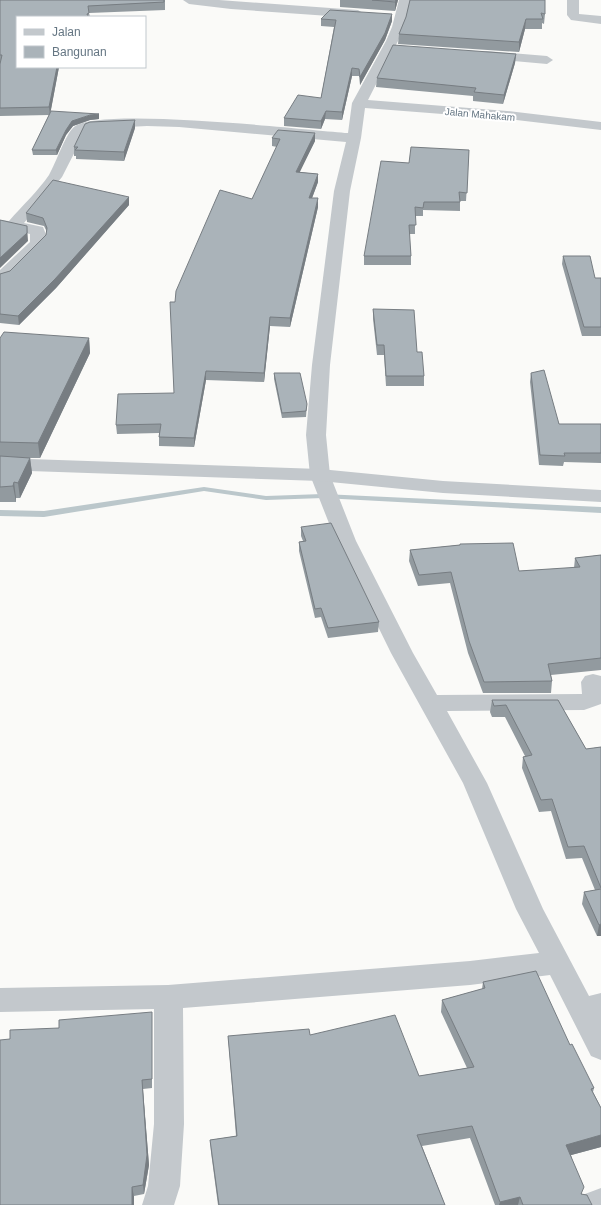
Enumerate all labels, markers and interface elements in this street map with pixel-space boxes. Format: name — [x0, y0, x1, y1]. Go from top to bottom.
legend — [16, 16, 146, 68]
text: Jalan — [52, 25, 81, 39]
text: Bangunan — [52, 45, 107, 59]
street label: Jalan Mahakam — [444, 106, 516, 123]

